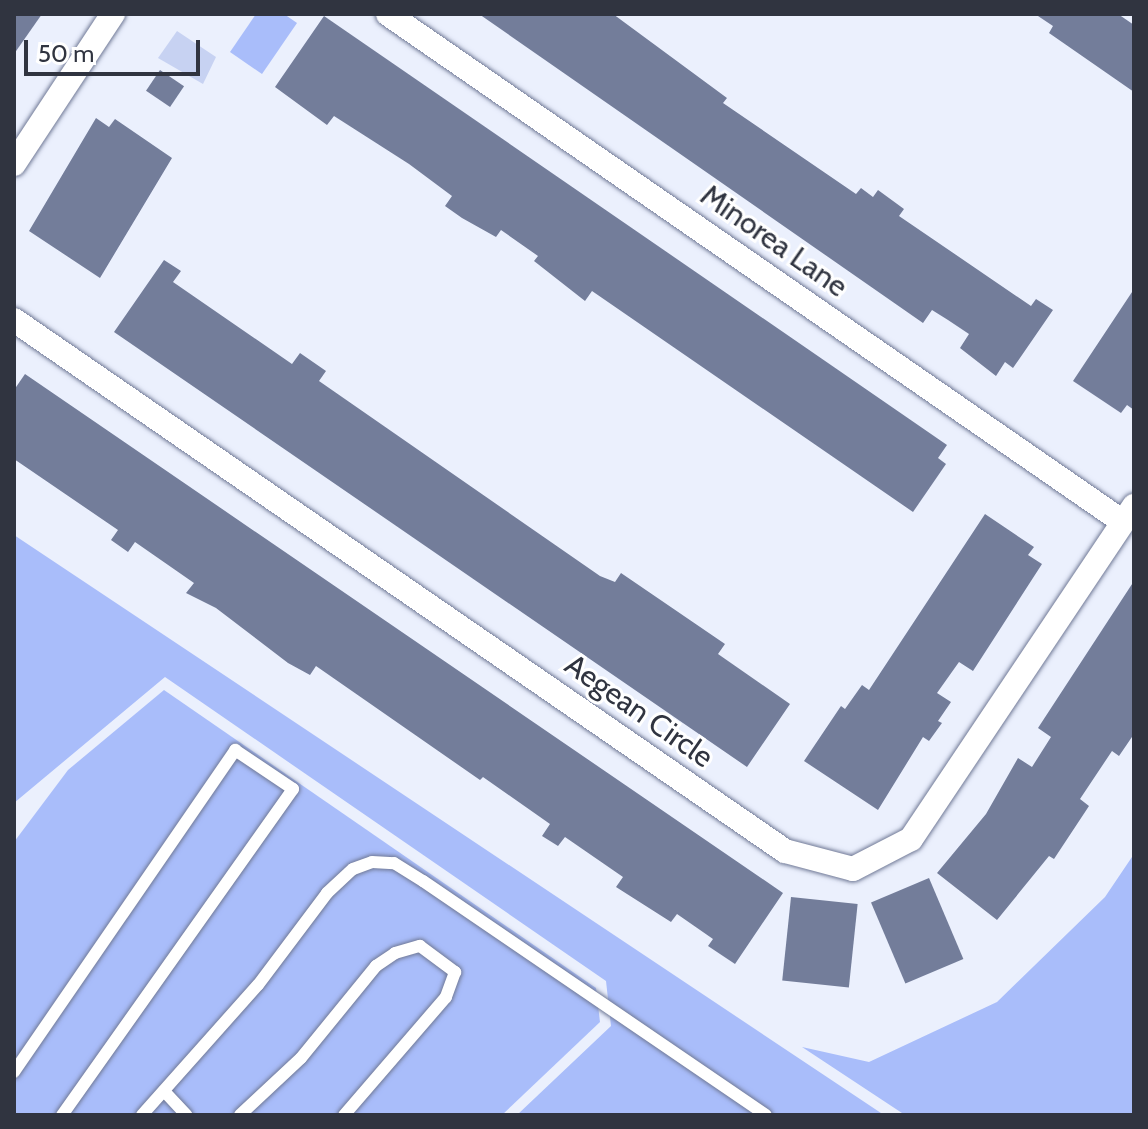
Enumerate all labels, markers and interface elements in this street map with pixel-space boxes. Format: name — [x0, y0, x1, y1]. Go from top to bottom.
scale bar — [28, 24, 204, 74]
text: 50 m — [38, 39, 94, 68]
street label: Minorea Lane — [694, 177, 854, 305]
street label: Aegean Circle — [558, 647, 720, 775]

